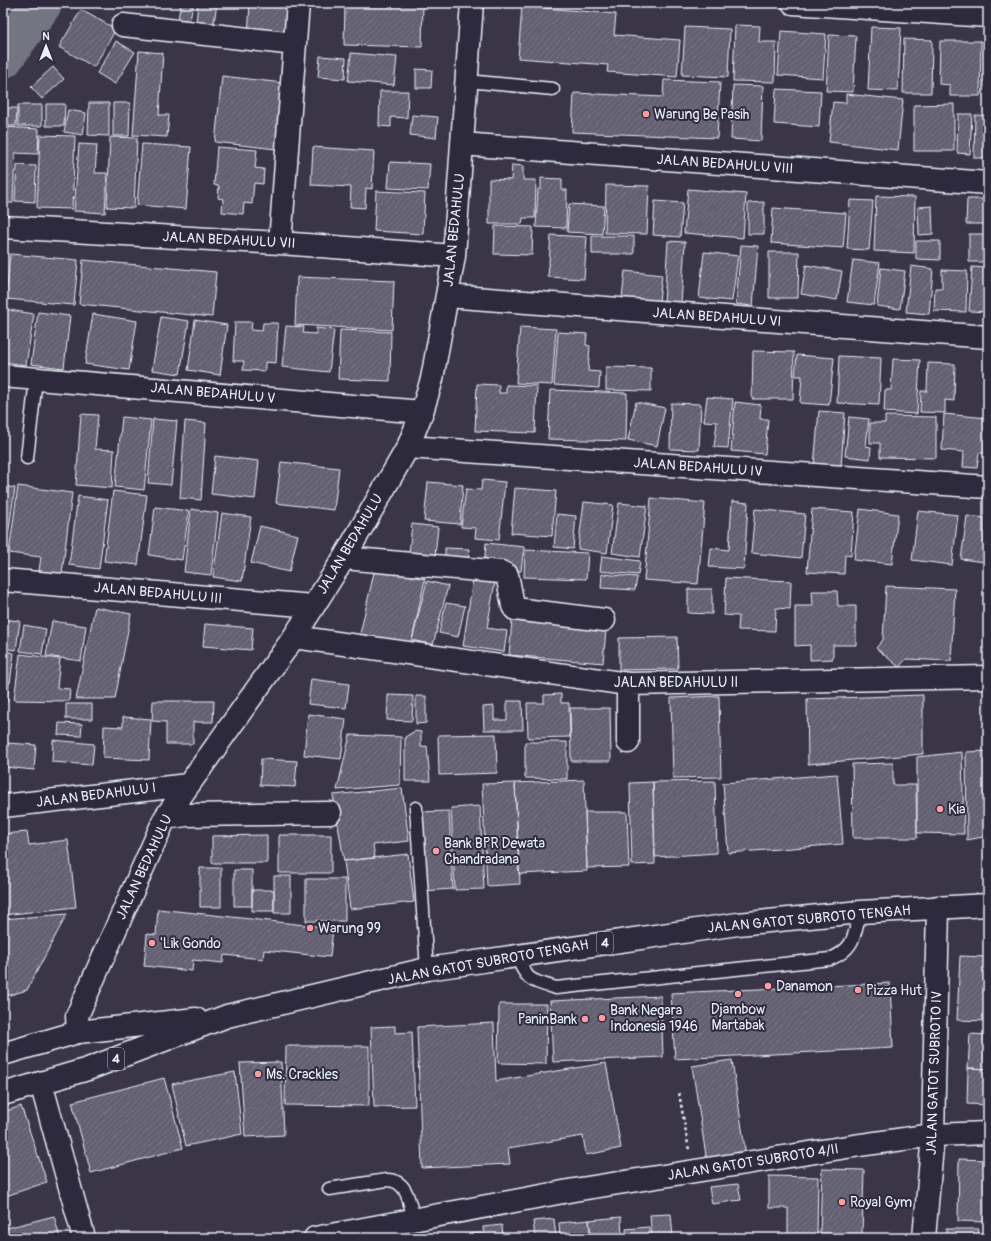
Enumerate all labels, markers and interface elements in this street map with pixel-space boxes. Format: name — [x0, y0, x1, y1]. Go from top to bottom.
north arrow — [26, 26, 66, 66]
text: N — [42, 30, 50, 43]
place label: Warung Be Pasih — [654, 106, 749, 123]
marker: Warung Be Pasih — [641, 109, 651, 119]
street label: JALAN BEDAHULU VIII — [656, 151, 794, 177]
street label: JALAN BEDAHULU — [440, 173, 468, 287]
street label: JALAN BEDAHULU VII — [162, 228, 296, 252]
street label: JALAN BEDAHULU VI — [652, 304, 782, 330]
street label: JALAN BEDAHULU V — [150, 379, 276, 407]
street label: JALAN BEDAHULU IV — [633, 454, 763, 480]
street label: JALAN BEDAHULU — [313, 491, 387, 597]
street label: JALAN BEDAHULU III — [93, 579, 223, 607]
street label: JALAN BEDAHULU II — [614, 674, 738, 691]
street label: JALAN BEDAHULU I — [35, 779, 157, 811]
place label: Kia — [948, 801, 965, 818]
marker: Kia — [935, 804, 945, 814]
street label: JALAN BEDAHULU — [112, 812, 176, 922]
place label: Bank BPR Dewata Chandradana — [444, 835, 545, 868]
marker: Bank BPR Dewata Chandradana — [431, 846, 441, 856]
street label: JALAN GATOT SUBROTO TENGAH — [707, 902, 912, 936]
place label: Warung 99 — [318, 920, 381, 937]
marker: Warung 99 — [305, 923, 315, 933]
road number: 4 — [597, 932, 613, 954]
place label: 'Lik Gondo — [160, 935, 221, 952]
street label: JALAN GATOT SUBROTO TENGAH — [386, 936, 590, 988]
marker: 'Lik Gondo — [147, 938, 157, 948]
place label: Danamon — [776, 978, 833, 995]
marker: Danamon — [763, 981, 773, 991]
place label: Pizza Hut — [866, 982, 922, 999]
marker: Pizza Hut — [853, 985, 863, 995]
marker: Djambow Martabak — [733, 989, 743, 999]
street label: JALAN GATOT SUBROTO IV — [923, 991, 945, 1155]
place label: Djambow Martabak — [711, 1001, 766, 1034]
place label: Bank Negara Indonesia 1946 — [610, 1002, 698, 1035]
place label: PaninBank — [518, 1011, 577, 1028]
marker: Bank Negara Indonesia 1946 — [597, 1013, 607, 1023]
marker: PaninBank — [580, 1014, 590, 1024]
road number: 4 — [108, 1048, 124, 1070]
place label: Ms. Crackles — [266, 1066, 339, 1083]
marker: Ms. Crackles — [253, 1069, 263, 1079]
street label: JALAN GATOT SUBROTO 4/II — [666, 1140, 840, 1184]
place label: Royal Gym — [850, 1194, 912, 1211]
marker: Royal Gym — [837, 1197, 847, 1207]

